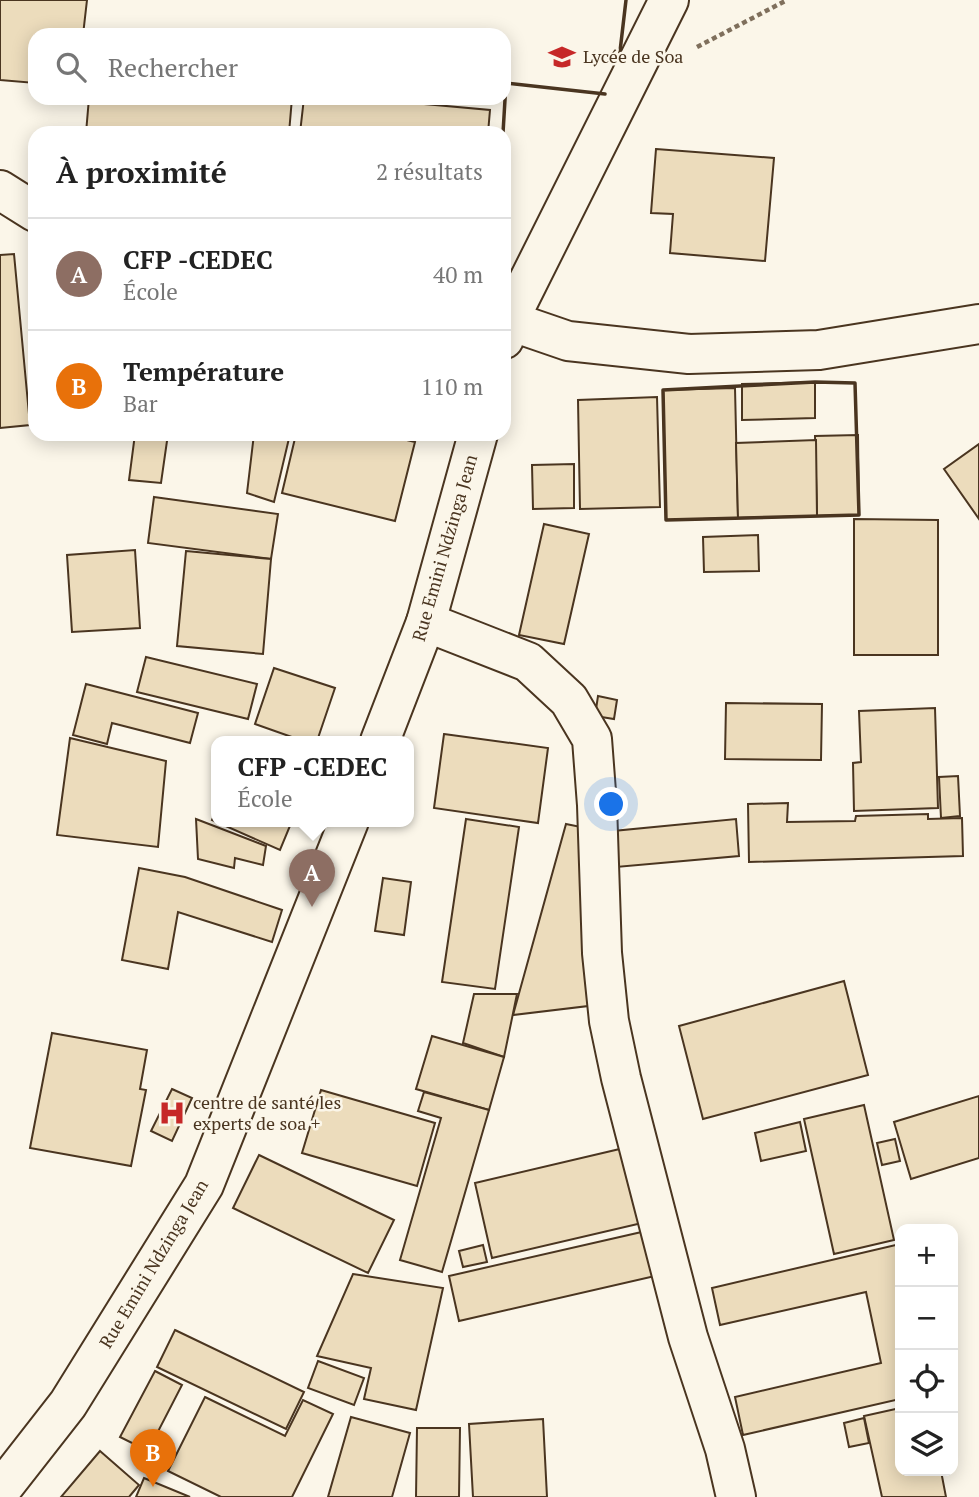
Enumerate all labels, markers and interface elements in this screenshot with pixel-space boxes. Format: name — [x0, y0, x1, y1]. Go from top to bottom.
search box — [28, 28, 511, 105]
school or university icon: Lycée de Soa — [547, 42, 577, 72]
place label: Lycée de Soa — [583, 44, 683, 68]
icon: search — [52, 48, 90, 86]
text: Rechercher — [108, 50, 238, 84]
text: À proximité — [56, 152, 227, 192]
text: 2 résultats — [376, 156, 483, 187]
text: CFP -CEDEC — [123, 242, 273, 276]
text: A — [71, 259, 87, 290]
text: 40 m — [433, 259, 483, 290]
text: École — [123, 276, 178, 307]
text: Température — [123, 354, 284, 388]
text: B — [72, 371, 86, 402]
text: 110 m — [421, 371, 483, 402]
text: Bar — [123, 388, 158, 419]
street label: Rue Emini Ndzinga Jean — [406, 451, 482, 644]
popup — [211, 736, 414, 827]
text: CFP -CEDEC — [238, 749, 387, 783]
text: École — [238, 783, 292, 814]
your location — [594, 787, 628, 821]
pin: A — [289, 849, 335, 907]
place label: centre de santé les experts de soa + — [193, 1090, 341, 1135]
hospital icon: centre de santé les experts de soa + — [157, 1098, 187, 1128]
street label: Rue Emini Ndzinga Jean — [93, 1174, 213, 1352]
map controls — [895, 1224, 958, 1476]
button: + — [895, 1224, 958, 1287]
button: − — [895, 1287, 958, 1350]
button: locate — [895, 1350, 958, 1413]
button: layers — [895, 1413, 958, 1476]
pin: B — [130, 1429, 176, 1487]

